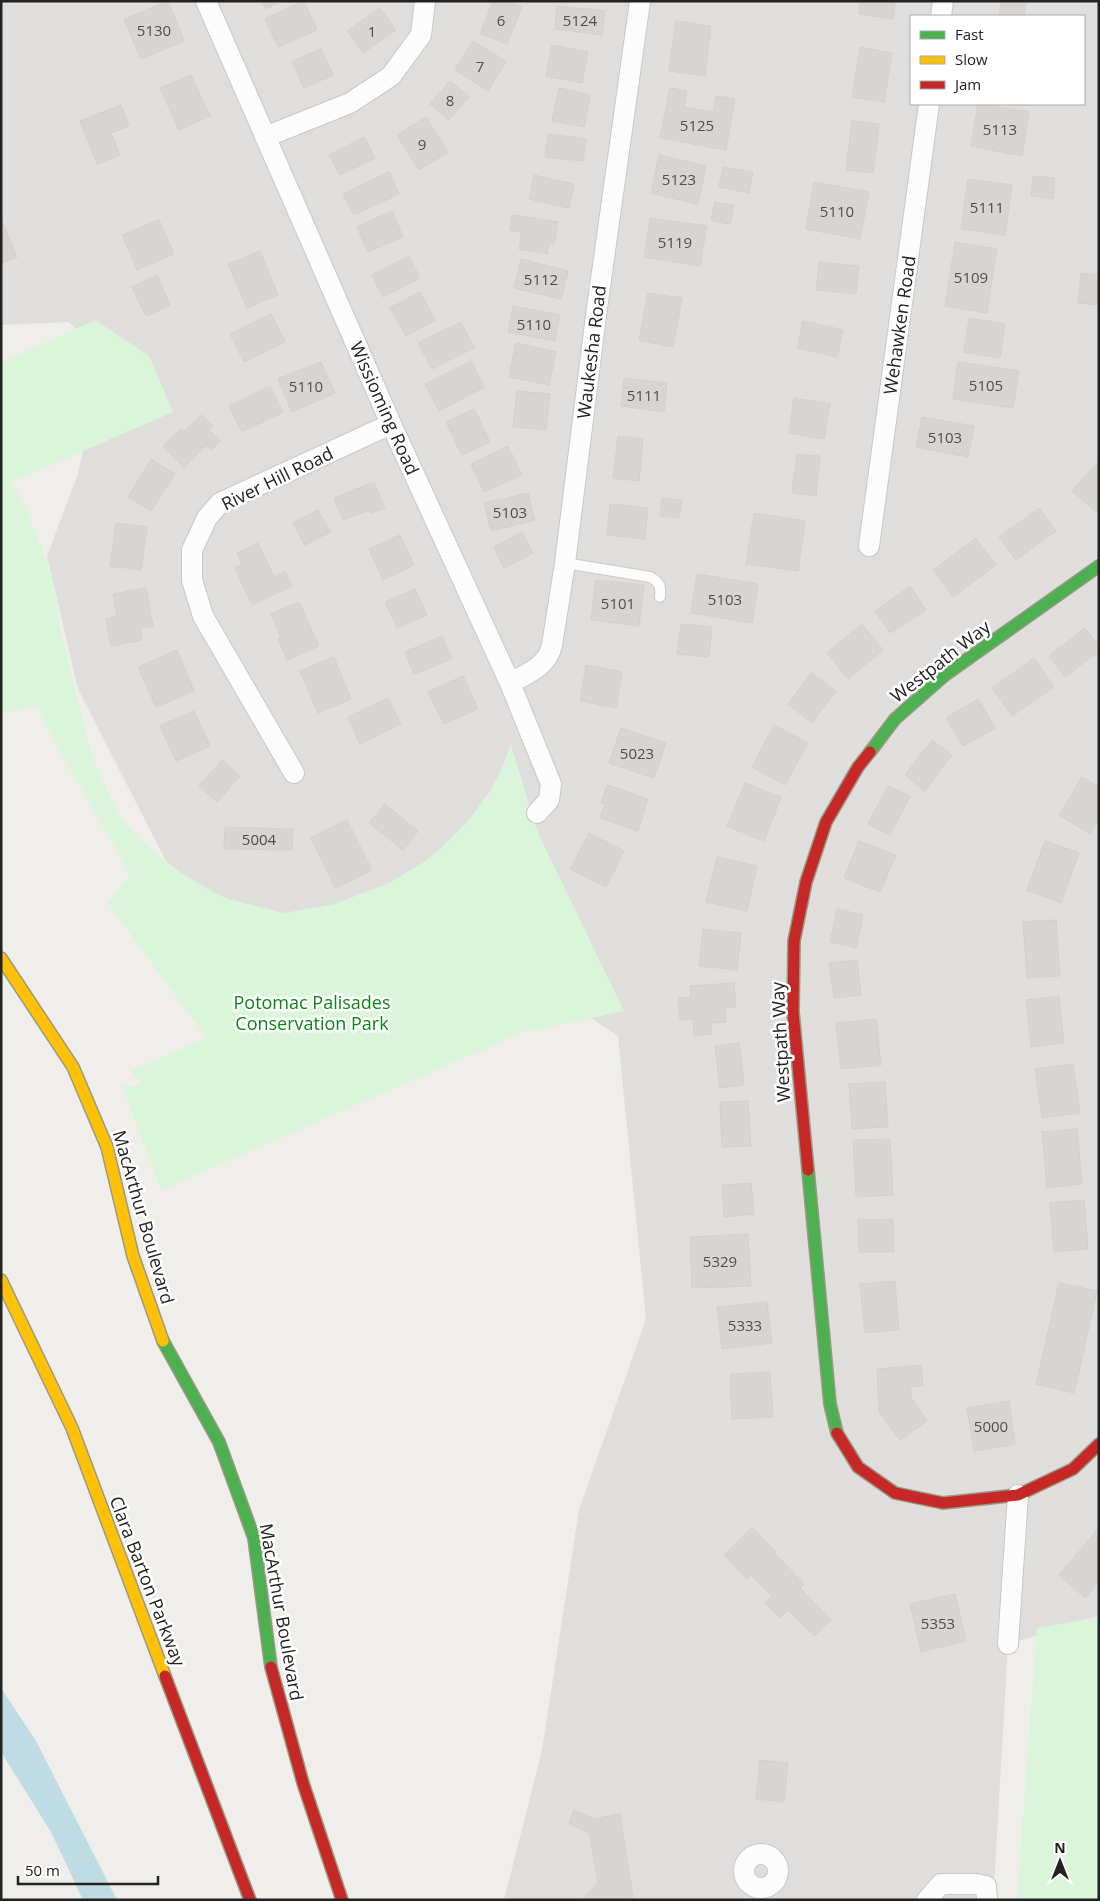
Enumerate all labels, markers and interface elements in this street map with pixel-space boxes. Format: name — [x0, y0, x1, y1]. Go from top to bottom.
house number: 6 — [497, 10, 505, 30]
house number: 5124 — [563, 10, 598, 30]
legend — [910, 15, 1085, 105]
house number: 5130 — [137, 20, 171, 40]
house number: 1 — [368, 21, 376, 41]
text: Fast — [955, 24, 984, 44]
text: Slow — [955, 49, 988, 69]
house number: 7 — [476, 56, 484, 76]
text: Jam — [953, 74, 981, 94]
house number: 8 — [446, 90, 454, 110]
house number: 5125 — [680, 115, 714, 135]
house number: 5113 — [983, 119, 1017, 139]
house number: 9 — [418, 134, 426, 154]
house number: 5123 — [662, 169, 696, 189]
house number: 5111 — [970, 197, 1004, 217]
house number: 5110 — [820, 201, 854, 221]
house number: 5119 — [658, 232, 692, 252]
street label: Wehawken Road — [877, 254, 921, 396]
house number: 5109 — [954, 267, 988, 287]
house number: 5112 — [524, 269, 558, 289]
street label: Waukesha Road — [571, 284, 611, 420]
house number: 5110 — [517, 314, 551, 334]
street label: Wissioming Road — [345, 338, 425, 478]
house number: 5105 — [969, 375, 1003, 395]
house number: 5110 — [289, 376, 323, 396]
house number: 5111 — [627, 385, 661, 405]
house number: 5103 — [928, 427, 962, 447]
street label: River Hill Road — [217, 441, 337, 515]
house number: 5103 — [493, 502, 527, 522]
house number: 5103 — [708, 589, 742, 609]
house number: 5101 — [601, 593, 635, 613]
street label: Westpath Way — [885, 614, 996, 708]
house number: 5023 — [620, 743, 654, 763]
house number: 5004 — [242, 829, 277, 849]
street label: Westpath Way — [765, 980, 795, 1103]
park label: Potomac Palisades Conservation Park — [233, 990, 391, 1035]
street label: MacArthur Boulevard — [108, 1127, 180, 1307]
house number: 5329 — [703, 1251, 737, 1271]
house number: 5333 — [728, 1315, 762, 1335]
house number: 5000 — [974, 1416, 1008, 1436]
street label: Clara Barton Parkway — [104, 1492, 192, 1670]
street label: MacArthur Boulevard — [255, 1521, 309, 1703]
house number: 5353 — [921, 1613, 955, 1633]
north arrow — [1035, 1836, 1085, 1886]
text: N — [1054, 1838, 1066, 1857]
scale bar — [18, 1854, 158, 1886]
text: 50 m — [25, 1860, 60, 1880]

